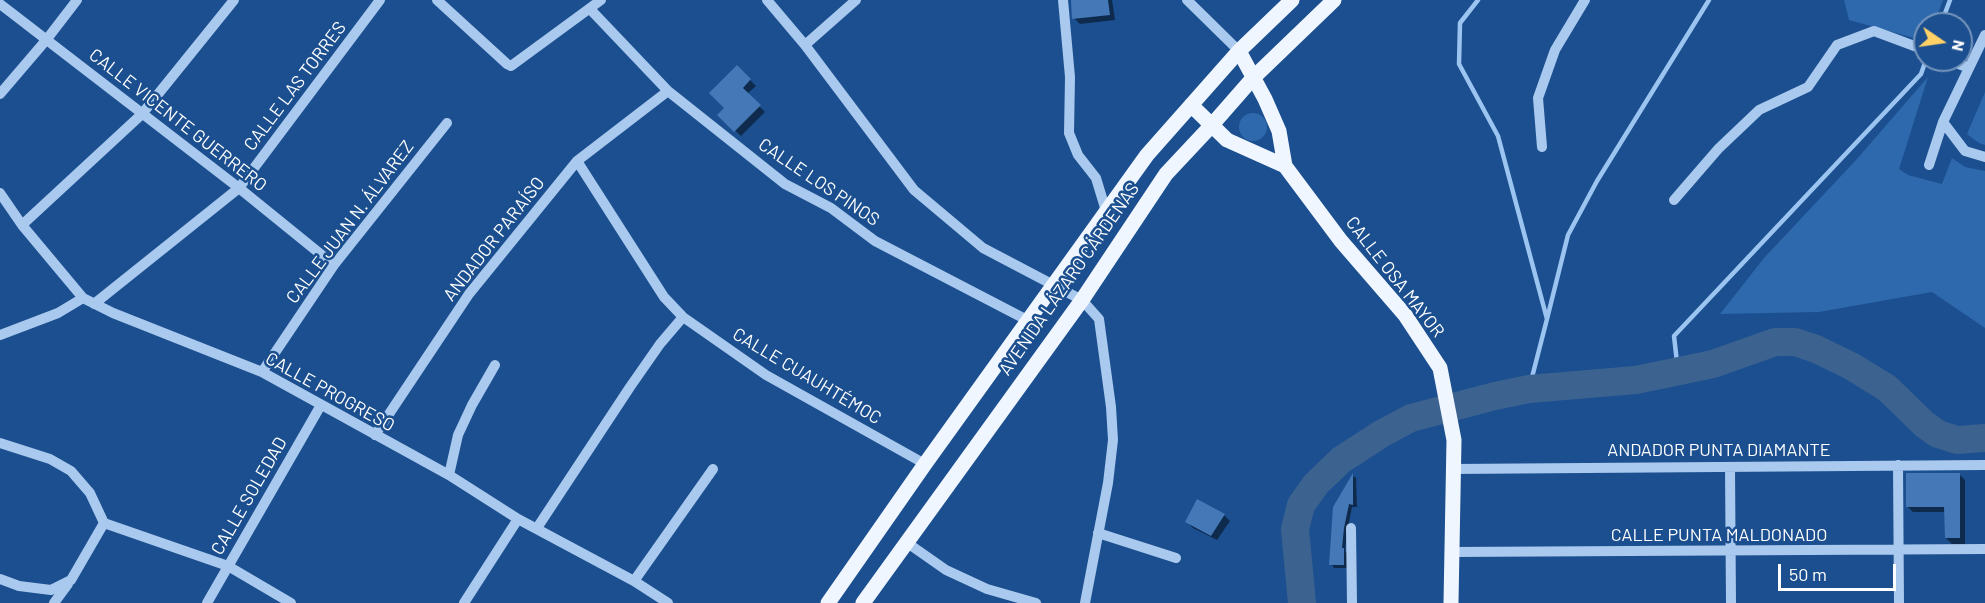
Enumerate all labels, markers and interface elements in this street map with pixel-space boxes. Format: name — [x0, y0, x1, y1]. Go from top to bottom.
north arrow — [1913, 12, 1973, 72]
street label: CALLE LAS TORRES — [239, 17, 351, 155]
text: N — [1949, 38, 1970, 53]
street label: CALLE VICENTE GUERRERO — [85, 44, 271, 196]
street label: CALLE LOS PINOS — [754, 133, 884, 231]
street label: CALLE JUAN N. ÁLVAREZ — [282, 136, 418, 308]
street label: ANDADOR PARAÍSO — [439, 173, 549, 305]
street label: AVENIDA LÁZARO CÁRDENAS — [994, 179, 1144, 379]
street label: CALLE OSA MAYOR — [1341, 212, 1449, 342]
street label: CALLE CUAUHTÉMOC — [729, 323, 885, 429]
street label: CALLE PROGRESO — [262, 348, 398, 436]
street label: CALLE SOLEDAD — [207, 433, 291, 559]
street label: ANDADOR PUNTA DIAMANTE — [1607, 439, 1831, 461]
street label: CALLE PUNTA MALDONADO — [1611, 524, 1827, 546]
scale bar — [1781, 552, 1900, 590]
text: 50 m — [1789, 563, 1827, 585]

